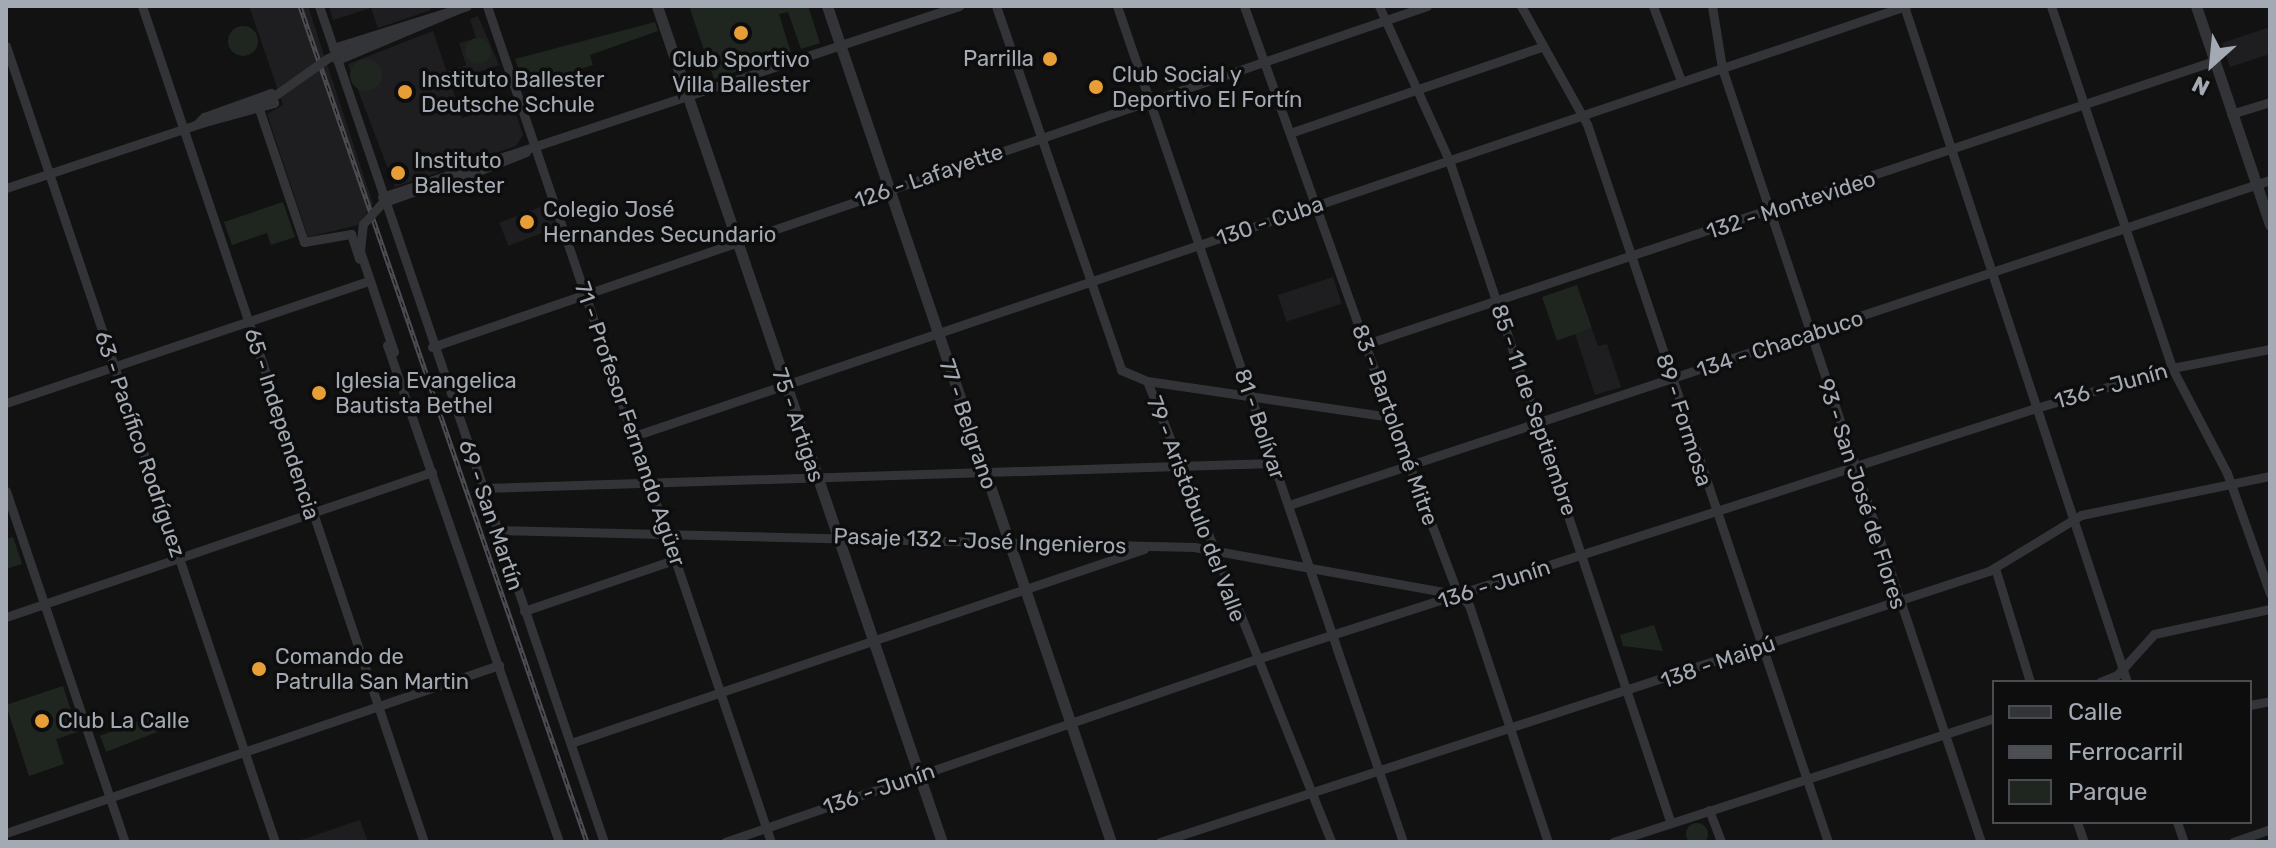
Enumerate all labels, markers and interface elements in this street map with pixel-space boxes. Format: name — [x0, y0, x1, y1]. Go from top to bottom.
marker: Club Sportivo Villa Ballester — [732, 24, 750, 42]
north arrow — [2172, 24, 2252, 104]
place label: Club Sportivo Villa Ballester — [672, 46, 810, 98]
place label: Parrilla — [963, 46, 1034, 72]
marker: Parrilla — [1041, 50, 1059, 68]
place label: Club Social y Deportivo El Fortín — [1112, 61, 1302, 112]
place label: Instituto Ballester Deutsche Schule — [421, 66, 604, 118]
text: N — [2188, 70, 2214, 101]
marker: Club Social y Deportivo El Fortín — [1087, 78, 1105, 96]
marker: Instituto Ballester Deutsche Schule — [396, 83, 414, 101]
street label: 126 - Lafayette — [851, 138, 1007, 214]
place label: Instituto Ballester — [414, 147, 504, 198]
marker: Instituto Ballester — [389, 164, 407, 182]
street label: 132 - Montevideo — [1703, 165, 1879, 245]
street label: 130 - Cuba — [1213, 190, 1327, 252]
place label: Colegio José Hernandes Secundario — [543, 196, 776, 248]
marker: Colegio José Hernandes Secundario — [518, 213, 536, 231]
street label: 71 - Profesor Fernando Agüer — [569, 278, 691, 570]
street label: 85 - 11 de Septiembre — [1485, 301, 1583, 519]
street label: 134 - Chacabuco — [1694, 305, 1866, 383]
street label: 83 - Bartolomé Mitre — [1346, 321, 1444, 529]
street label: 65 - Independencia — [239, 325, 325, 523]
street label: 63 - Pacífico Rodríguez — [89, 328, 191, 560]
street label: 89 - Formosa — [1650, 350, 1718, 490]
street label: 77 - Belgrano — [933, 356, 1003, 492]
street label: 136 - Junín — [2051, 357, 2171, 415]
street label: 75 - Artigas — [766, 364, 830, 486]
street label: 81 - Bolívar — [1229, 365, 1291, 483]
place label: Iglesia Evangelica Bautista Bethel — [335, 367, 517, 418]
street label: 93 - San José de Flores — [1812, 375, 1912, 613]
marker: Iglesia Evangelica Bautista Bethel — [310, 384, 328, 402]
street label: 79 - Aristóbulo del Valle — [1141, 392, 1251, 626]
street label: 69 - San Martín — [453, 436, 529, 594]
street label: Pasaje 132 - José Ingenieros — [833, 523, 1127, 559]
street label: 136 - Junín — [1435, 553, 1553, 615]
street label: 138 - Maipú — [1657, 630, 1779, 694]
place label: Comando de Patrulla San Martin — [275, 643, 469, 694]
marker: Comando de Patrulla San Martin — [250, 660, 268, 678]
legend — [1992, 680, 2252, 824]
text: Calle — [2068, 698, 2122, 726]
place label: Club La Calle — [58, 708, 189, 734]
marker: Club La Calle — [33, 712, 51, 730]
text: Ferrocarril — [2068, 738, 2183, 766]
street label: 136 - Junín — [820, 758, 938, 820]
text: Parque — [2068, 778, 2147, 806]

